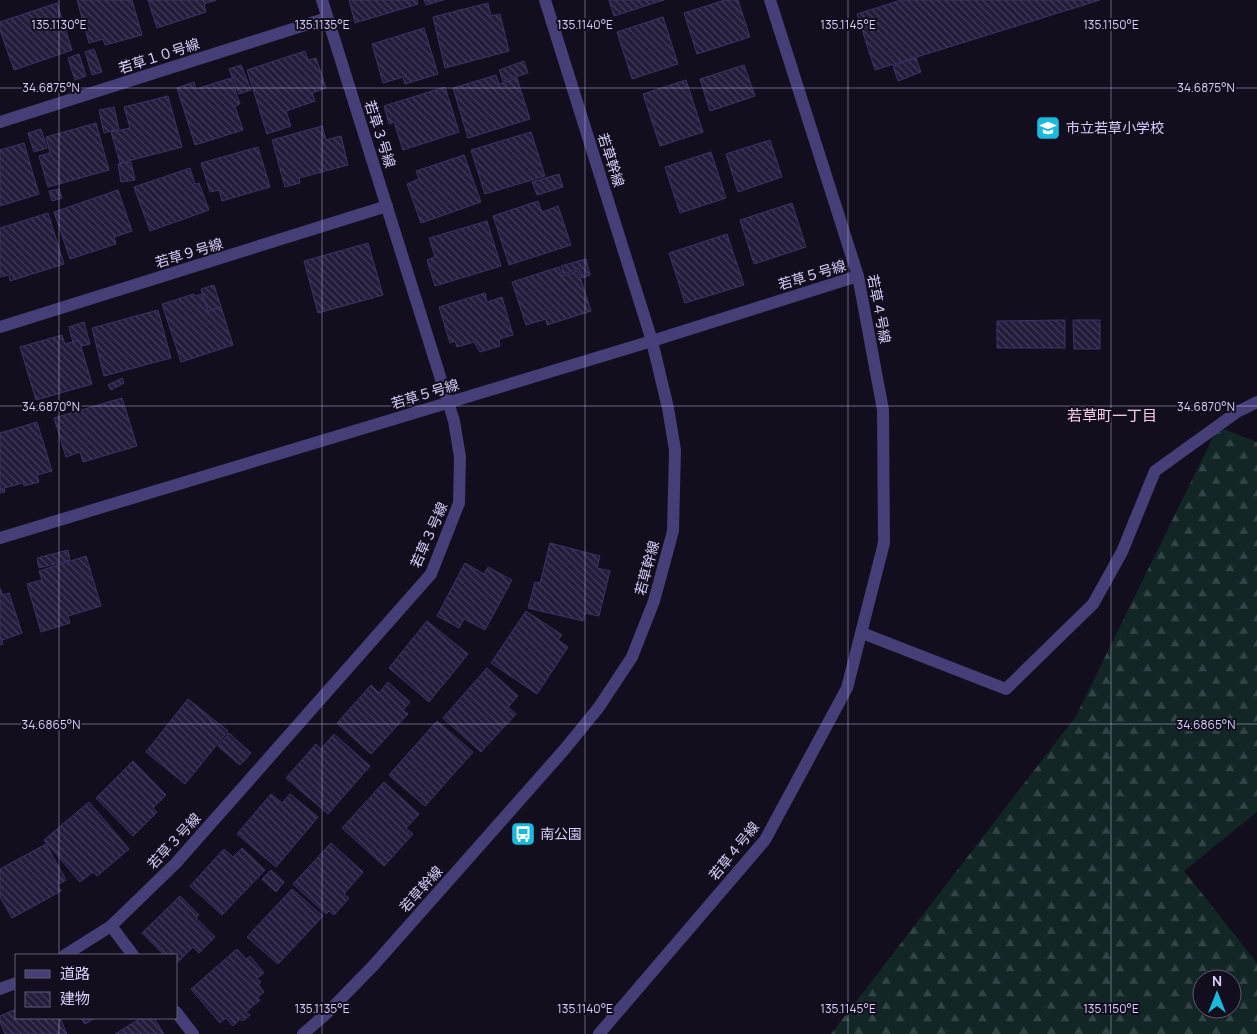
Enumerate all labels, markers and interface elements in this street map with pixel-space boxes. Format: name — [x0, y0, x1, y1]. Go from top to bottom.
text: 135.1130°E — [31, 16, 87, 33]
text: 135.1135°E — [294, 16, 350, 33]
text: 135.1140°E — [557, 16, 613, 33]
text: 135.1145°E — [820, 16, 876, 33]
text: 135.1150°E — [1083, 16, 1139, 33]
street label: 若草１０号線 — [116, 34, 202, 78]
text: 34.6875°N — [22, 79, 80, 96]
text: 34.6875°N — [1177, 79, 1235, 96]
street label: 若草３号線 — [361, 98, 400, 170]
school or university icon: 市立若草小学校 — [1035, 115, 1061, 141]
place label: 市立若草小学校 — [1066, 118, 1164, 137]
street label: 若草幹線 — [594, 130, 629, 189]
street label: 若草９号線 — [153, 233, 225, 272]
street label: 若草５号線 — [776, 255, 848, 294]
street label: 若草４号線 — [863, 273, 895, 345]
street label: 若草５号線 — [389, 374, 461, 413]
text: 34.6870°N — [22, 398, 80, 415]
text: 34.6870°N — [1177, 398, 1235, 415]
district label: 若草町一丁目 — [1067, 405, 1157, 426]
street label: 若草３号線 — [406, 499, 451, 571]
street label: 若草幹線 — [630, 538, 663, 597]
text: 34.6865°N — [22, 716, 80, 733]
text: 34.6865°N — [1177, 716, 1235, 733]
street label: 若草３号線 — [143, 809, 204, 873]
street label: 若草４号線 — [704, 818, 763, 884]
bus stop icon: 南公園 — [510, 821, 536, 847]
place label: 南公園 — [540, 824, 582, 843]
street label: 若草幹線 — [395, 862, 446, 916]
legend — [15, 954, 178, 1019]
text: 道路 — [60, 963, 90, 984]
north arrow — [1192, 969, 1242, 1019]
text: N — [1212, 971, 1222, 990]
text: 建物 — [60, 988, 90, 1009]
text: 135.1135°E — [294, 1000, 350, 1017]
text: 135.1140°E — [557, 1000, 613, 1017]
text: 135.1145°E — [820, 1000, 876, 1017]
text: 135.1150°E — [1083, 1000, 1139, 1017]

